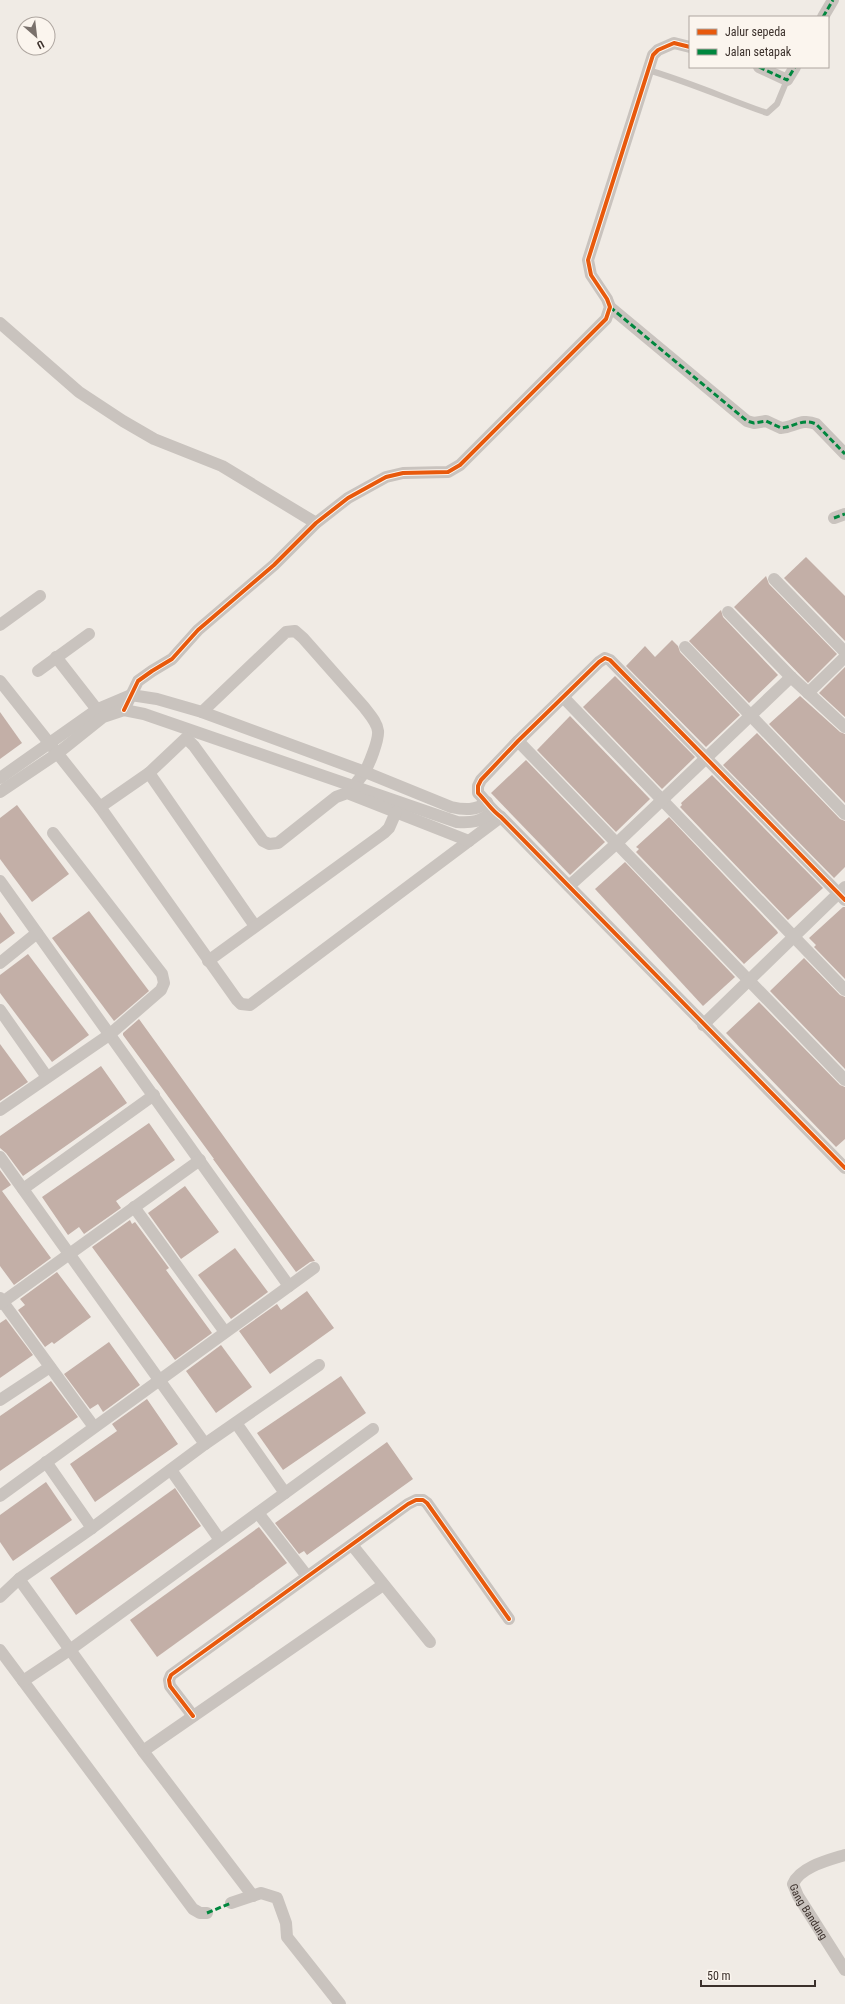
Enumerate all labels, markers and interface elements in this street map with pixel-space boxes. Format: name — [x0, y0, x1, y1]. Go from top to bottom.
north arrow — [16, 16, 56, 56]
legend — [689, 16, 829, 68]
text: Jalur sepeda — [725, 25, 786, 39]
text: U — [35, 37, 46, 52]
text: Jalan setapak — [725, 45, 792, 59]
street label: Gang Bandung — [787, 1882, 830, 1942]
scale bar — [701, 1962, 815, 1988]
text: 50 m — [707, 1969, 731, 1983]

